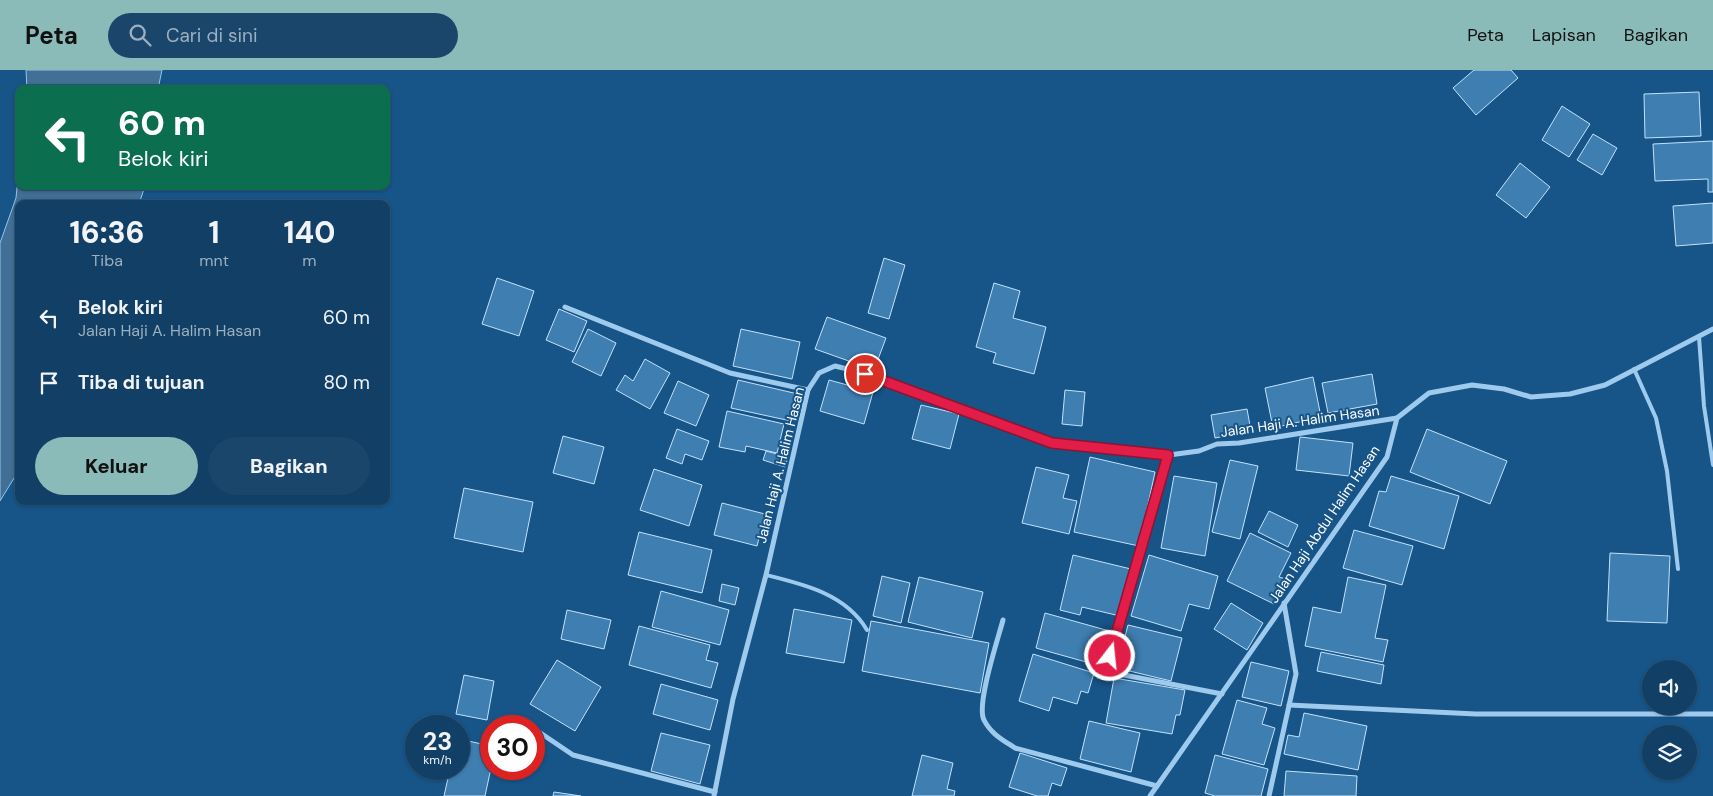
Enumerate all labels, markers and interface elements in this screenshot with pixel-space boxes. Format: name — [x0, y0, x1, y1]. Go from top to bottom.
search box — [108, 13, 458, 58]
text: Peta — [25, 20, 78, 51]
icon: search — [126, 21, 154, 49]
text: Cari di sini — [166, 23, 258, 48]
text: Peta — [1467, 23, 1504, 47]
text: Lapisan — [1532, 23, 1596, 47]
text: Bagikan — [1624, 23, 1688, 47]
text: 60 m — [118, 100, 206, 146]
icon: left — [35, 105, 100, 170]
text: Belok kiri — [118, 144, 208, 173]
text: 16:36 — [70, 213, 145, 252]
text: 1 — [209, 213, 220, 252]
text: 140 — [284, 213, 335, 252]
text: Tiba — [91, 250, 123, 271]
text: mnt — [199, 250, 229, 271]
text: m — [302, 250, 317, 271]
text: Belok kiri — [78, 295, 163, 320]
icon: left — [35, 304, 63, 332]
text: 60 m — [323, 305, 370, 330]
text: Jalan Haji A. Halim Hasan — [78, 320, 261, 341]
pin — [844, 353, 886, 395]
icon: arrive — [851, 360, 879, 388]
icon: arrive — [35, 369, 63, 397]
text: Tiba di tujuan — [78, 370, 204, 395]
text: 80 m — [323, 370, 370, 395]
street label: Jalan Haji A. Halim Hasan — [752, 385, 808, 545]
street label: Jalan Haji A. Halim Hasan — [1219, 401, 1381, 441]
button: Keluar — [35, 437, 198, 495]
button: Bagikan — [208, 437, 370, 495]
street label: Jalan Haji Abdul Halim Hasan — [1264, 442, 1384, 606]
position arrow — [1083, 629, 1135, 681]
map controls — [1642, 660, 1697, 780]
button: sound — [1642, 660, 1697, 715]
speed limit sign: 30 — [480, 715, 545, 780]
text: 23 — [423, 725, 452, 758]
button: layers — [1642, 725, 1697, 780]
text: km/h — [423, 752, 452, 768]

